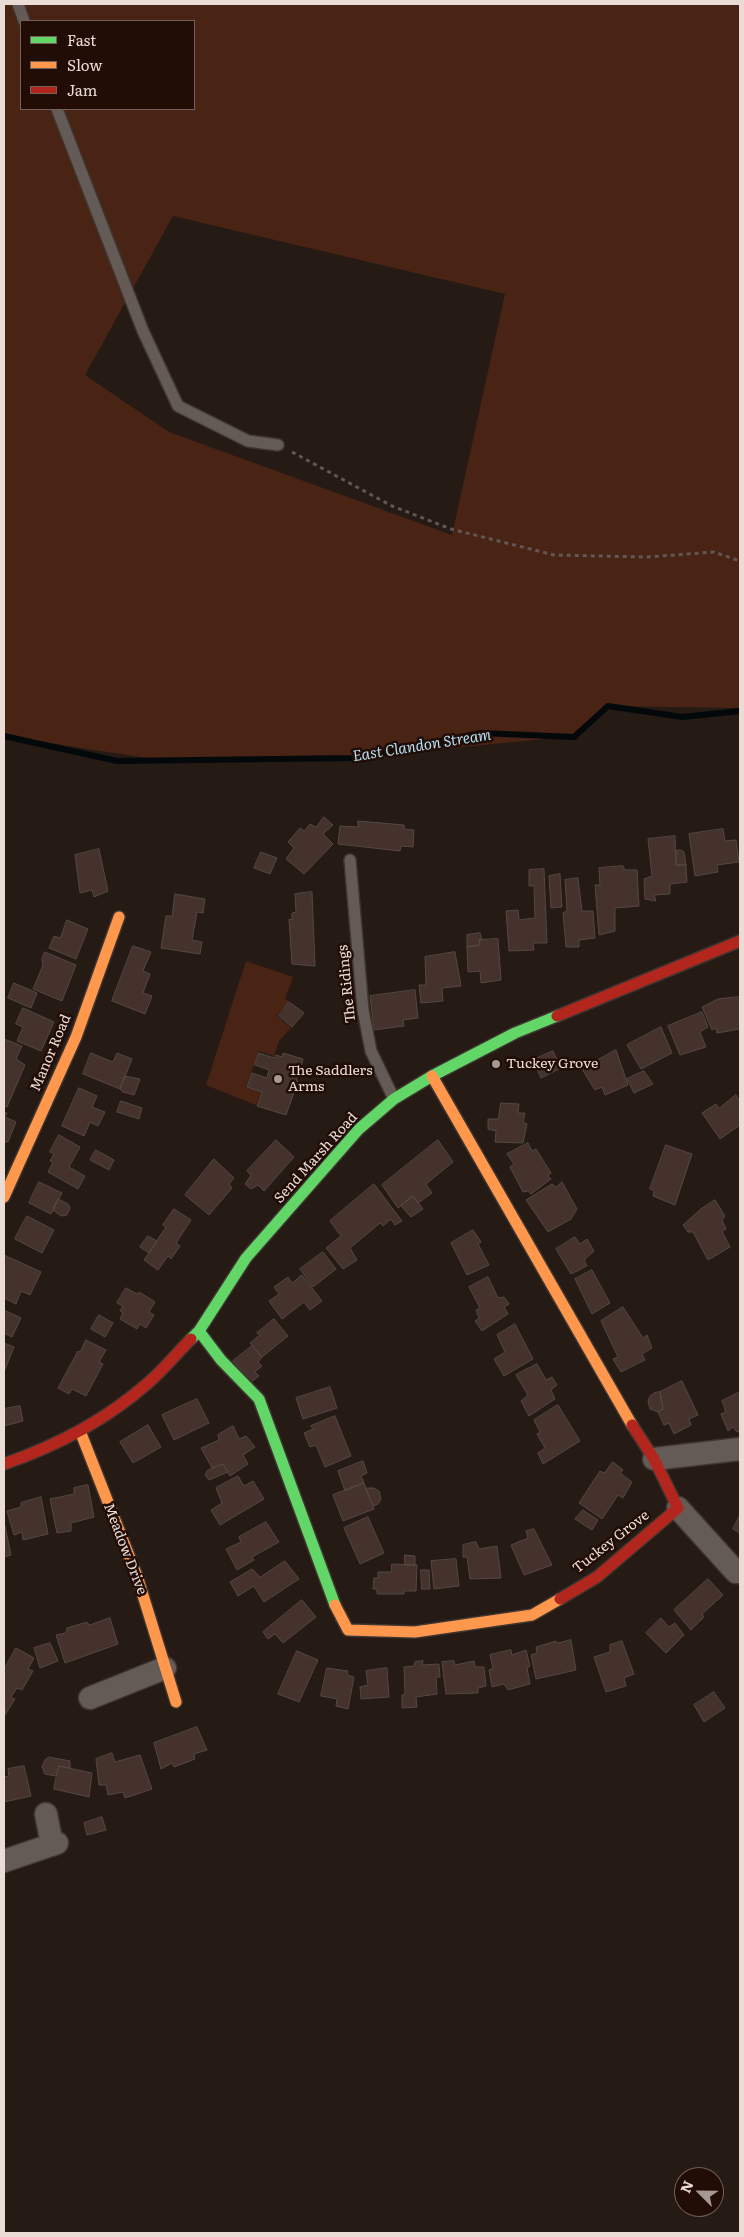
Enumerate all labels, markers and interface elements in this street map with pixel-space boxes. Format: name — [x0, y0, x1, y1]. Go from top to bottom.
legend — [20, 20, 195, 110]
text: Fast — [67, 28, 96, 51]
text: Slow — [67, 53, 102, 76]
text: Jam — [67, 78, 97, 101]
water label: East Clandon Stream — [351, 726, 493, 766]
street label: The Ridings — [335, 944, 359, 1024]
street label: Manor Road — [27, 1012, 75, 1094]
place label: Tuckey Grove — [506, 1056, 598, 1072]
marker: Tuckey Grove — [490, 1058, 502, 1070]
place label: The Saddlers Arms — [288, 1063, 373, 1096]
marker: The Saddlers Arms — [272, 1073, 284, 1085]
street label: Send Marsh Road — [271, 1109, 361, 1207]
street label: Meadow Drive — [100, 1501, 150, 1597]
street label: Tuckey Grove — [569, 1507, 653, 1577]
north arrow — [674, 2167, 724, 2217]
text: N — [675, 2177, 698, 2196]

